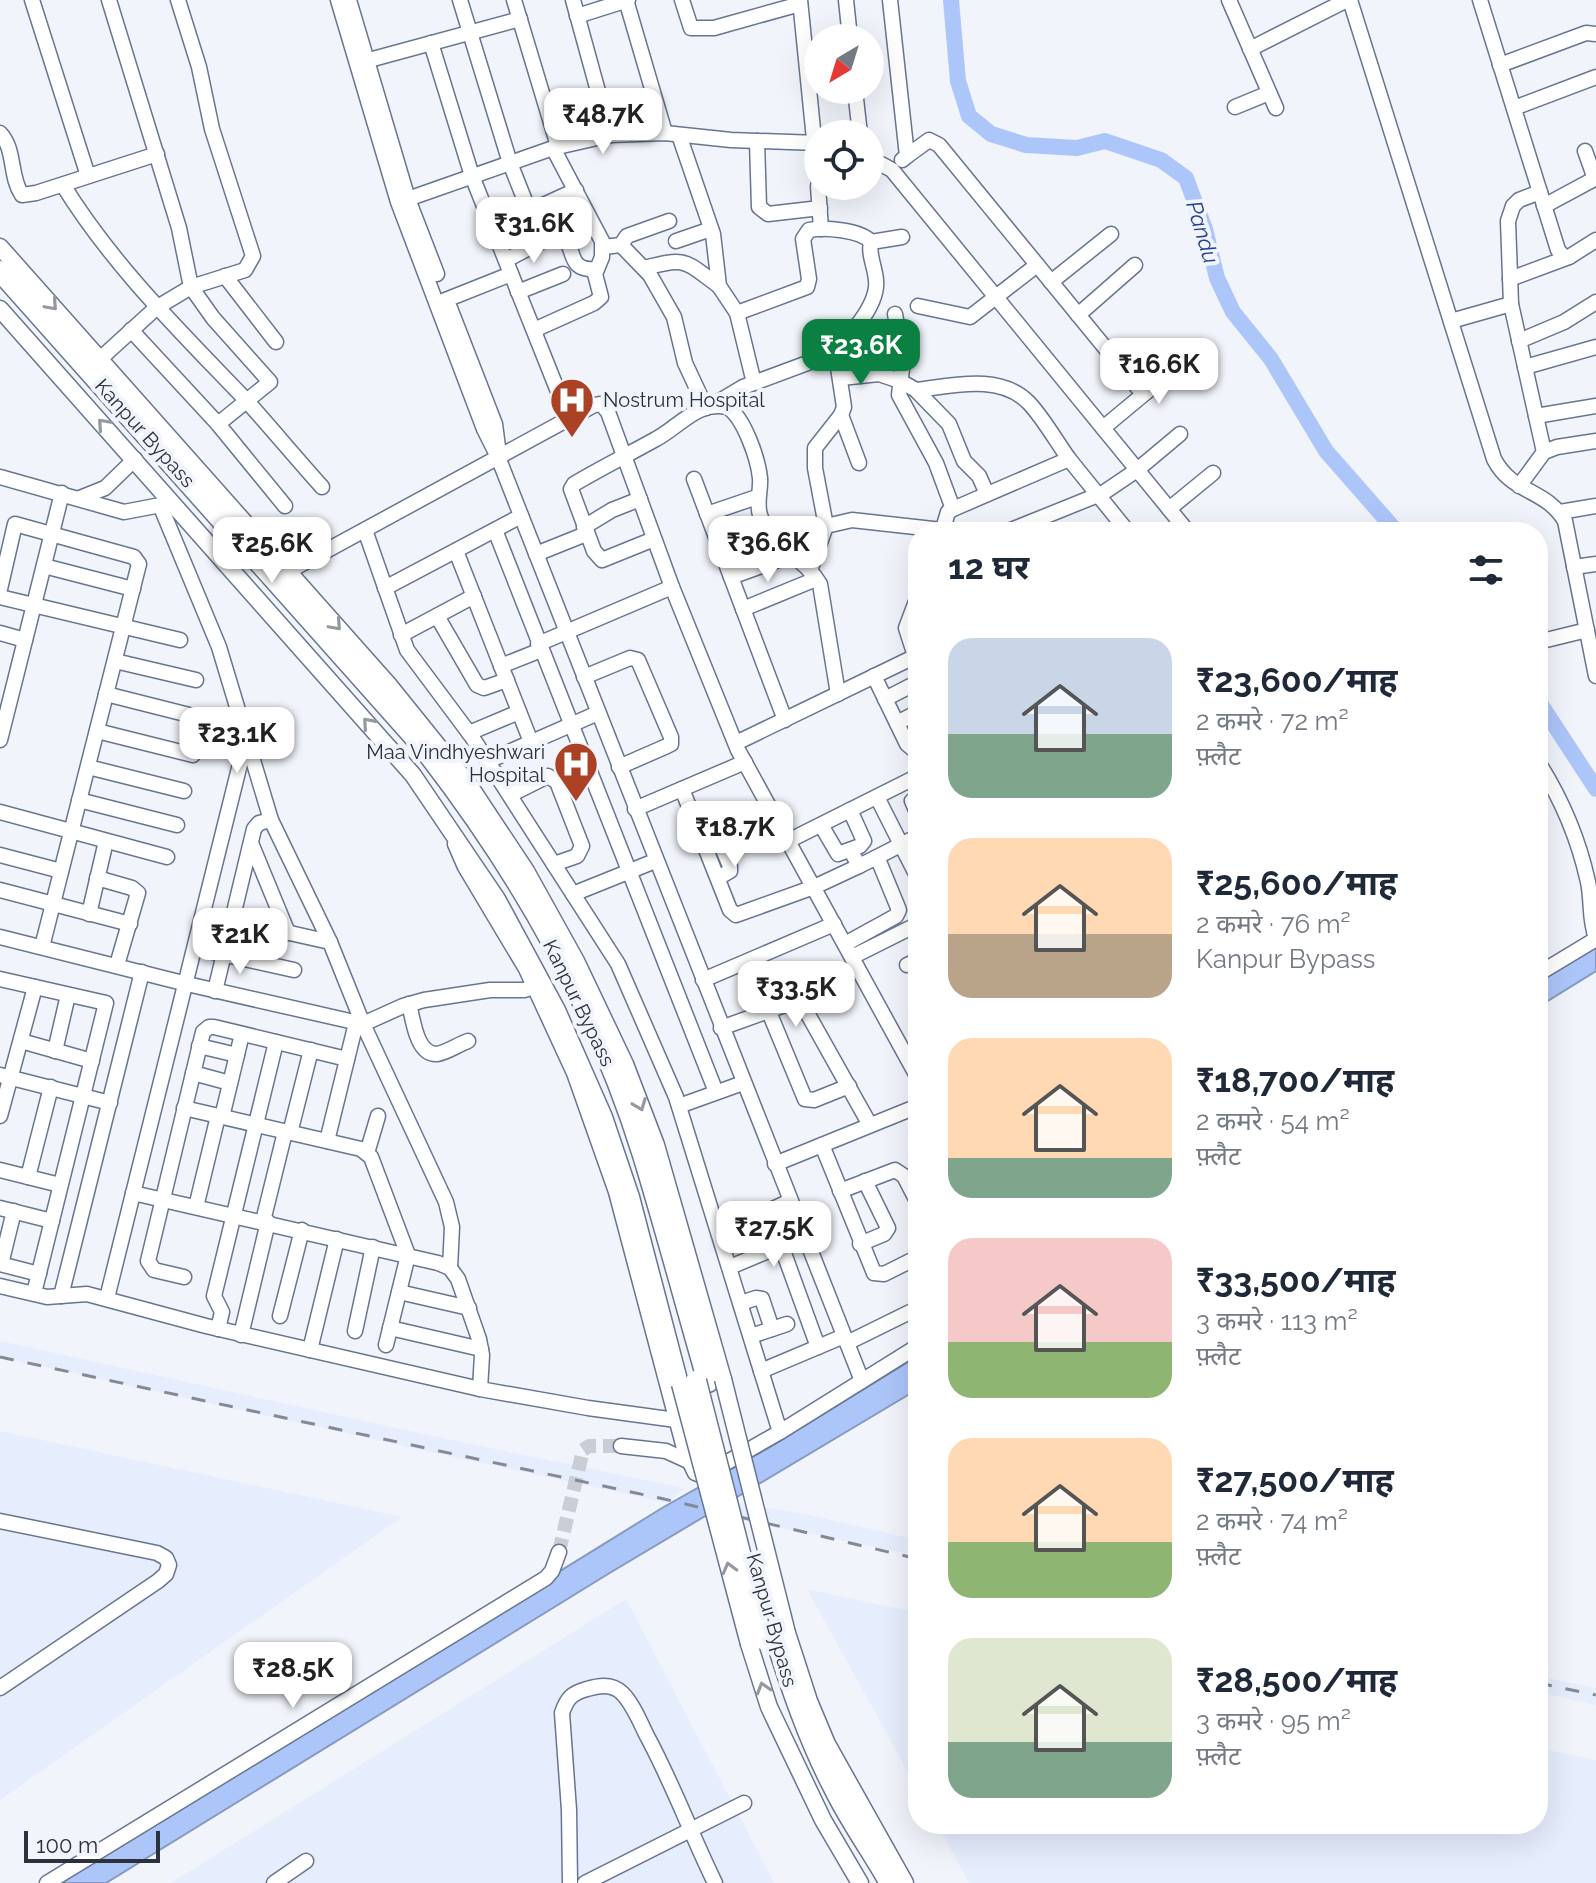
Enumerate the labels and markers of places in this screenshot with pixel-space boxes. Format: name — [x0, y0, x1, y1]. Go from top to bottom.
pin: ₹48.7K — [538, 88, 668, 156]
pin: ₹31.6K — [469, 197, 599, 265]
pin: ₹23.6K — [796, 319, 926, 387]
pin: ₹16.6K — [1094, 338, 1224, 406]
hospital icon: Nostrum Hospital — [548, 376, 596, 439]
place label: Nostrum Hospital — [603, 388, 765, 412]
pin: ₹36.6K — [703, 516, 833, 584]
pin: ₹25.6K — [207, 517, 337, 585]
pin: ₹23.1K — [172, 707, 302, 775]
place label: Maa Vindhyeshwari Hospital — [366, 740, 546, 787]
hospital icon: Maa Vindhyeshwari Hospital — [552, 740, 600, 803]
pin: ₹18.7K — [670, 801, 800, 869]
pin: ₹21K — [193, 908, 287, 976]
pin: ₹33.5K — [731, 961, 861, 1029]
pin: ₹27.5K — [709, 1201, 839, 1269]
pin: ₹28.5K — [228, 1642, 358, 1710]

